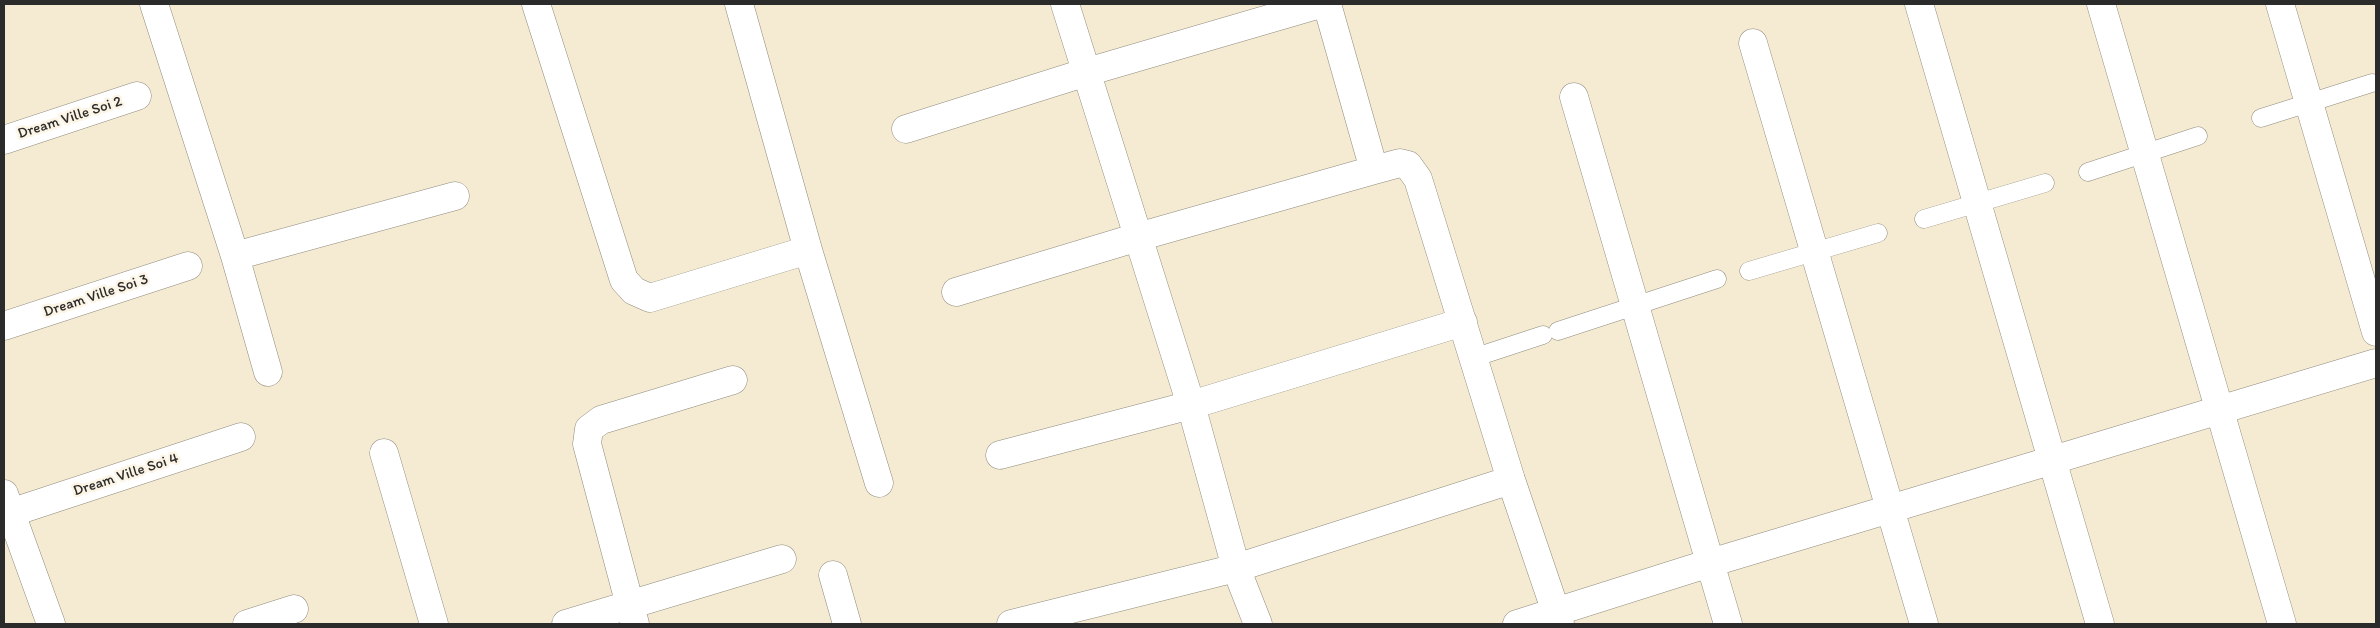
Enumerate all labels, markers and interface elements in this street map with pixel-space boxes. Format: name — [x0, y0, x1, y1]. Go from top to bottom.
street label: Dream Ville Soi 2 — [16, 93, 124, 143]
street label: Dream Ville Soi 3 — [41, 271, 151, 321]
street label: Dream Ville Soi 4 — [71, 449, 181, 501]

